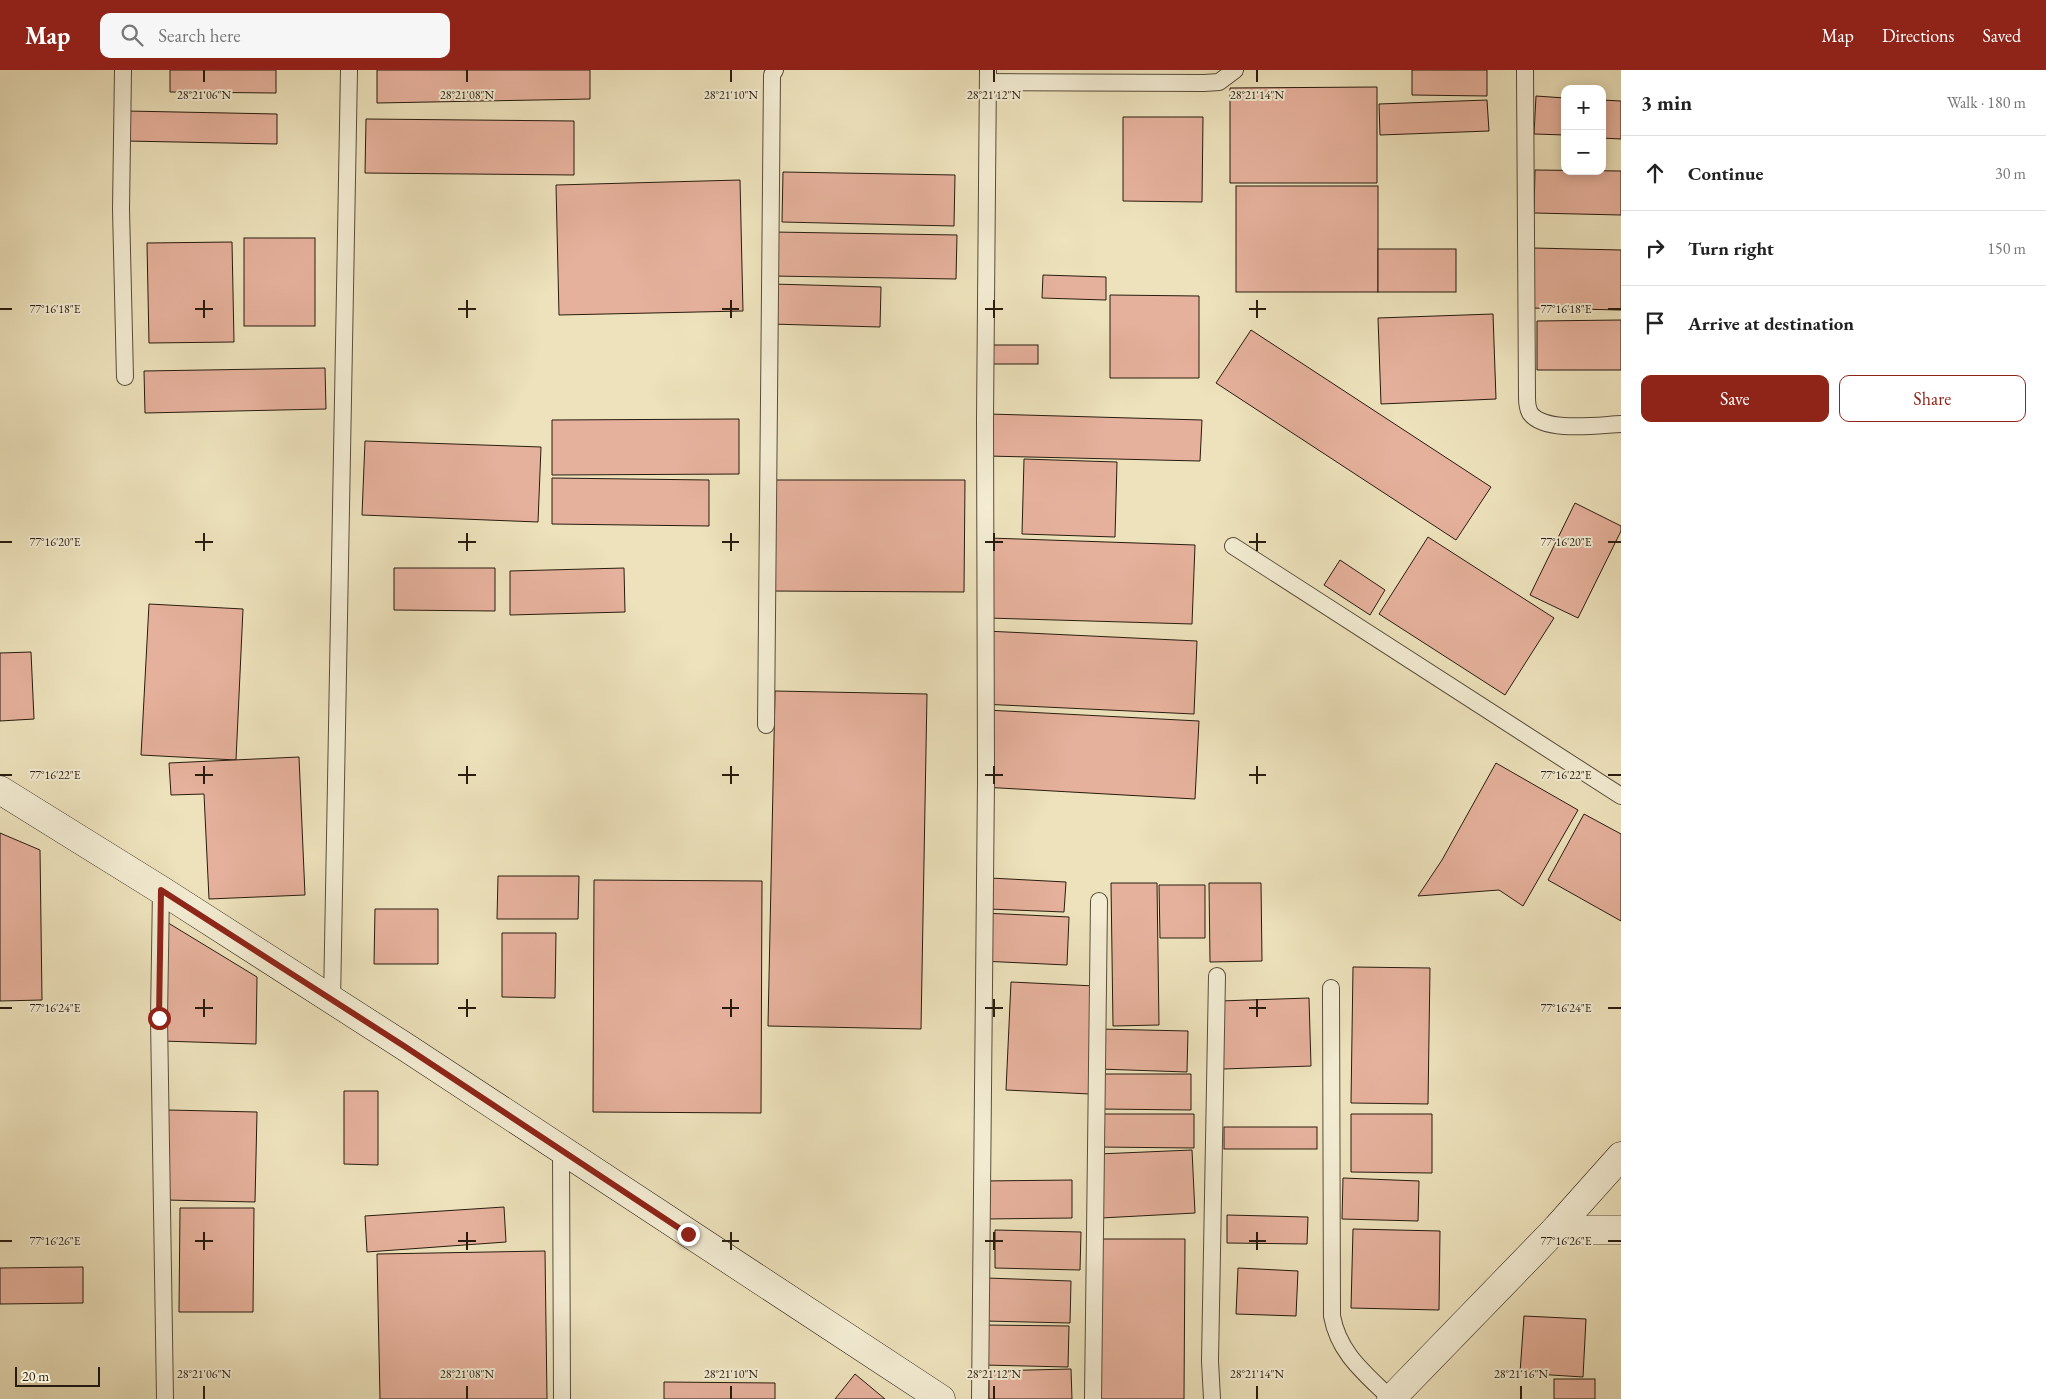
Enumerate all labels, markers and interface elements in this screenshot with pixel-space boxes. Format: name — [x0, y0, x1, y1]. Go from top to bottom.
search box — [100, 13, 450, 58]
text: Map — [25, 20, 70, 51]
icon: search — [118, 21, 146, 49]
text: Search here — [158, 23, 241, 48]
text: Map — [1822, 24, 1854, 47]
text: Directions — [1882, 24, 1954, 47]
text: Saved — [1982, 24, 2021, 47]
map controls — [1561, 85, 1606, 175]
button: + — [1561, 85, 1606, 130]
text: 28°21'06"N — [177, 87, 231, 103]
text: 28°21'08"N — [440, 87, 494, 103]
text: 28°21'10"N — [704, 87, 758, 103]
text: 28°21'12"N — [967, 87, 1021, 103]
text: 28°21'14"N — [1230, 87, 1284, 103]
text: 3 min — [1641, 89, 1692, 116]
text: Walk · 180 m — [1947, 92, 2026, 113]
button: − — [1561, 130, 1606, 175]
icon: ahead — [1641, 159, 1669, 187]
text: Continue — [1688, 161, 1763, 186]
text: 30 m — [1995, 163, 2026, 184]
icon: right — [1641, 234, 1669, 262]
text: Turn right — [1688, 236, 1774, 261]
text: 150 m — [1987, 238, 2026, 259]
text: 77°16'18"E — [29, 301, 81, 317]
text: 77°16'18"E — [1540, 301, 1592, 317]
icon: arrive — [1641, 309, 1669, 337]
text: Arrive at destination — [1688, 311, 1854, 336]
button: Save — [1641, 375, 1829, 422]
button: Share — [1839, 375, 2026, 422]
text: 77°16'20"E — [29, 534, 81, 550]
text: 77°16'20"E — [1540, 534, 1592, 550]
text: 77°16'22"E — [29, 767, 81, 783]
text: 77°16'22"E — [1540, 767, 1592, 783]
text: 77°16'24"E — [29, 1000, 81, 1016]
text: 77°16'24"E — [1540, 1000, 1592, 1016]
route start — [148, 1007, 171, 1030]
route end — [677, 1223, 700, 1246]
text: 77°16'26"E — [29, 1233, 81, 1249]
text: 77°16'26"E — [1540, 1233, 1592, 1249]
scale bar — [15, 1364, 100, 1387]
text: 28°21'06"N — [177, 1366, 231, 1382]
text: 28°21'08"N — [440, 1366, 494, 1382]
text: 28°21'10"N — [704, 1366, 758, 1382]
text: 28°21'12"N — [967, 1366, 1021, 1382]
text: 28°21'14"N — [1230, 1366, 1284, 1382]
text: 28°21'16"N — [1494, 1366, 1548, 1382]
text: 20 m — [22, 1367, 49, 1385]

